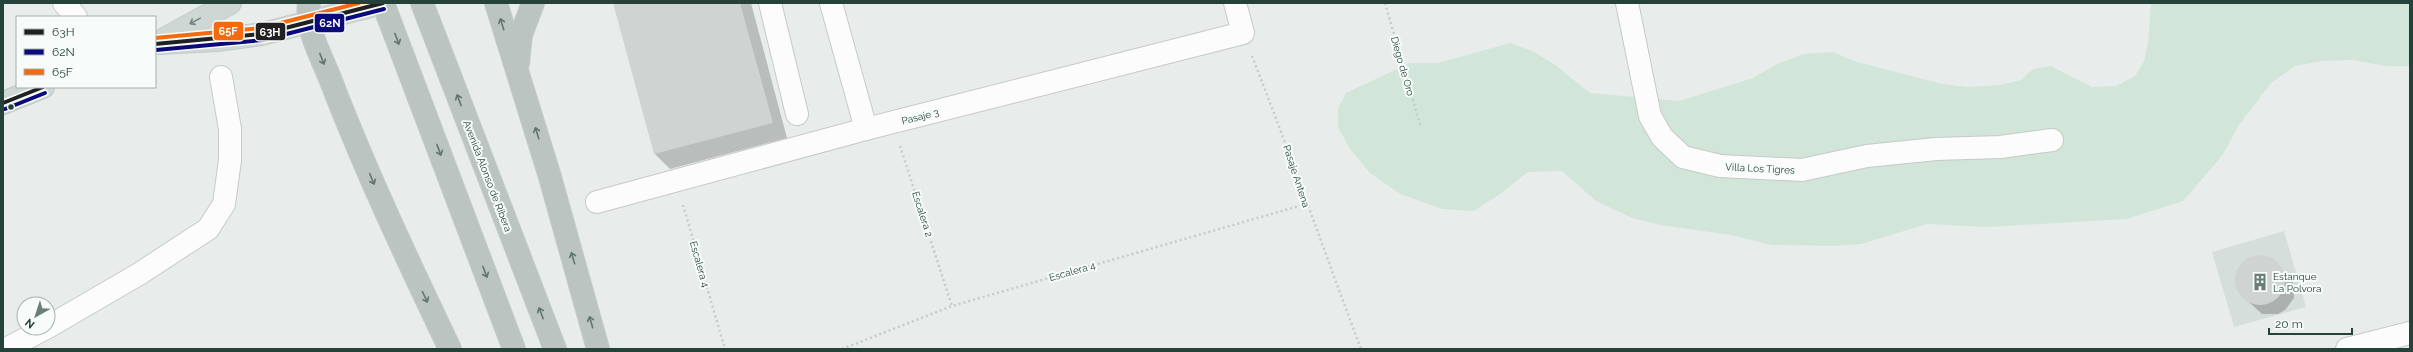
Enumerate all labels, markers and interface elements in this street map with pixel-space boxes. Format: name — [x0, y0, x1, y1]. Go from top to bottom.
line badge: 62N — [314, 13, 345, 33]
legend — [16, 16, 156, 88]
one-way arrow — [189, 17, 201, 25]
text: 62N — [319, 17, 341, 30]
one-way arrow — [498, 18, 505, 31]
line badge: 65F — [213, 21, 244, 41]
line badge: 63H — [255, 22, 286, 41]
text: 63H — [52, 25, 75, 39]
text: 65F — [218, 25, 238, 38]
text: 63H — [260, 26, 280, 39]
one-way arrow — [393, 32, 401, 44]
street label: Diego de Oro — [1389, 35, 1416, 97]
text: 62N — [52, 45, 75, 59]
one-way arrow — [319, 52, 327, 64]
text: 65F — [52, 65, 73, 79]
one-way arrow — [455, 94, 463, 106]
unlabelled marker — [6, 102, 16, 112]
street label: Pasaje 3 — [900, 107, 940, 126]
street label: Avenida Alonso de Ribera — [461, 119, 514, 233]
one-way arrow — [532, 128, 540, 140]
street label: Pasaje Antena — [1281, 143, 1312, 209]
one-way arrow — [435, 144, 443, 156]
street label: Villa Los Tigres — [1725, 161, 1795, 176]
one-way arrow — [368, 172, 376, 184]
street label: Escalera 2 — [910, 190, 935, 238]
street label: Escalera 4 — [688, 240, 711, 289]
one-way arrow — [569, 252, 576, 265]
street label: Escalera 4 — [1048, 260, 1097, 283]
one-way arrow — [481, 266, 489, 278]
place label: Estanque La Polvora — [2273, 271, 2322, 294]
building icon: Estanque La Polvora — [2250, 272, 2270, 292]
one-way arrow — [422, 291, 429, 303]
north arrow — [16, 296, 56, 336]
one-way arrow — [536, 307, 544, 319]
scale bar — [2269, 310, 2352, 336]
text: N — [23, 316, 37, 331]
one-way arrow — [586, 316, 594, 329]
text: 20 m — [2275, 317, 2303, 331]

